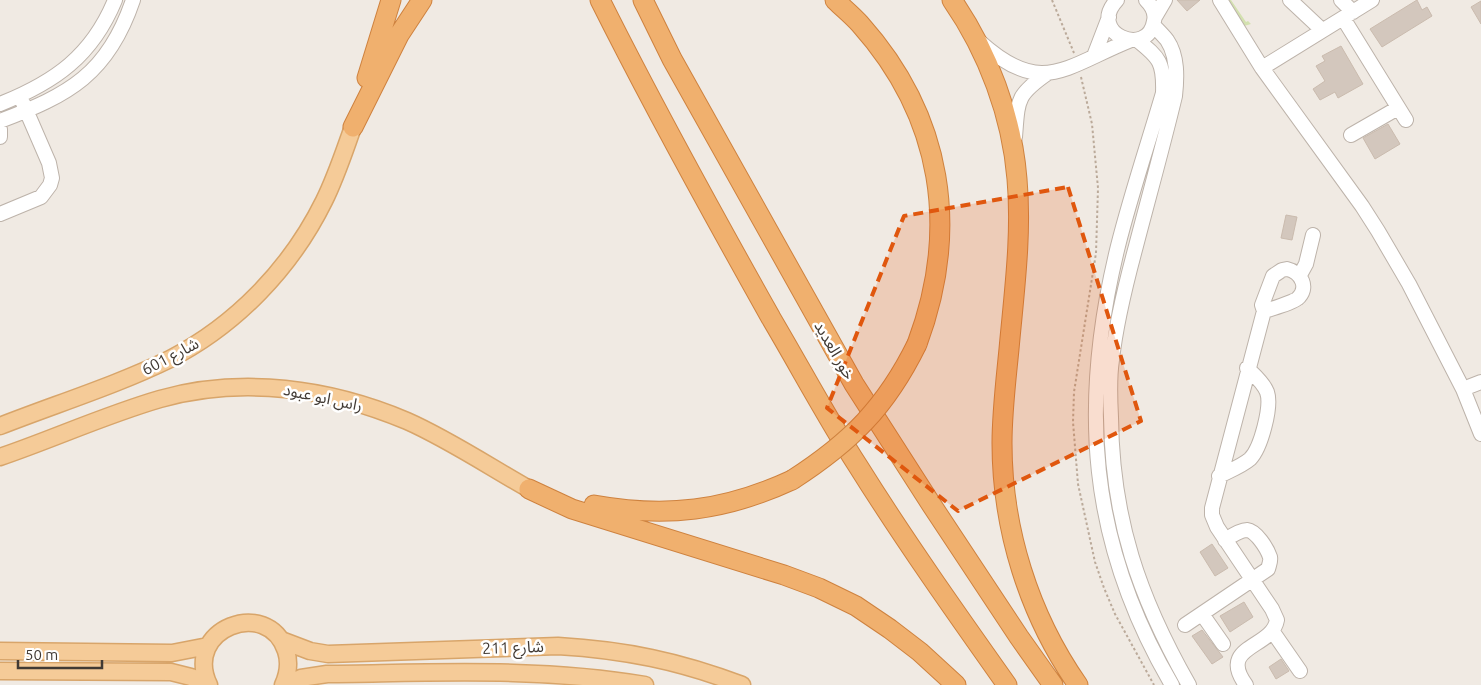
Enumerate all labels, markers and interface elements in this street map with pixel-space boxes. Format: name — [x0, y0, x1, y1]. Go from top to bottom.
street label: خور العديد — [810, 318, 859, 383]
street label: شارع 601 — [138, 334, 203, 382]
street label: راس ابو عبود — [282, 380, 364, 415]
street label: شارع 211 — [482, 637, 544, 661]
scale bar — [18, 638, 101, 670]
text: 50 m — [25, 646, 58, 663]

